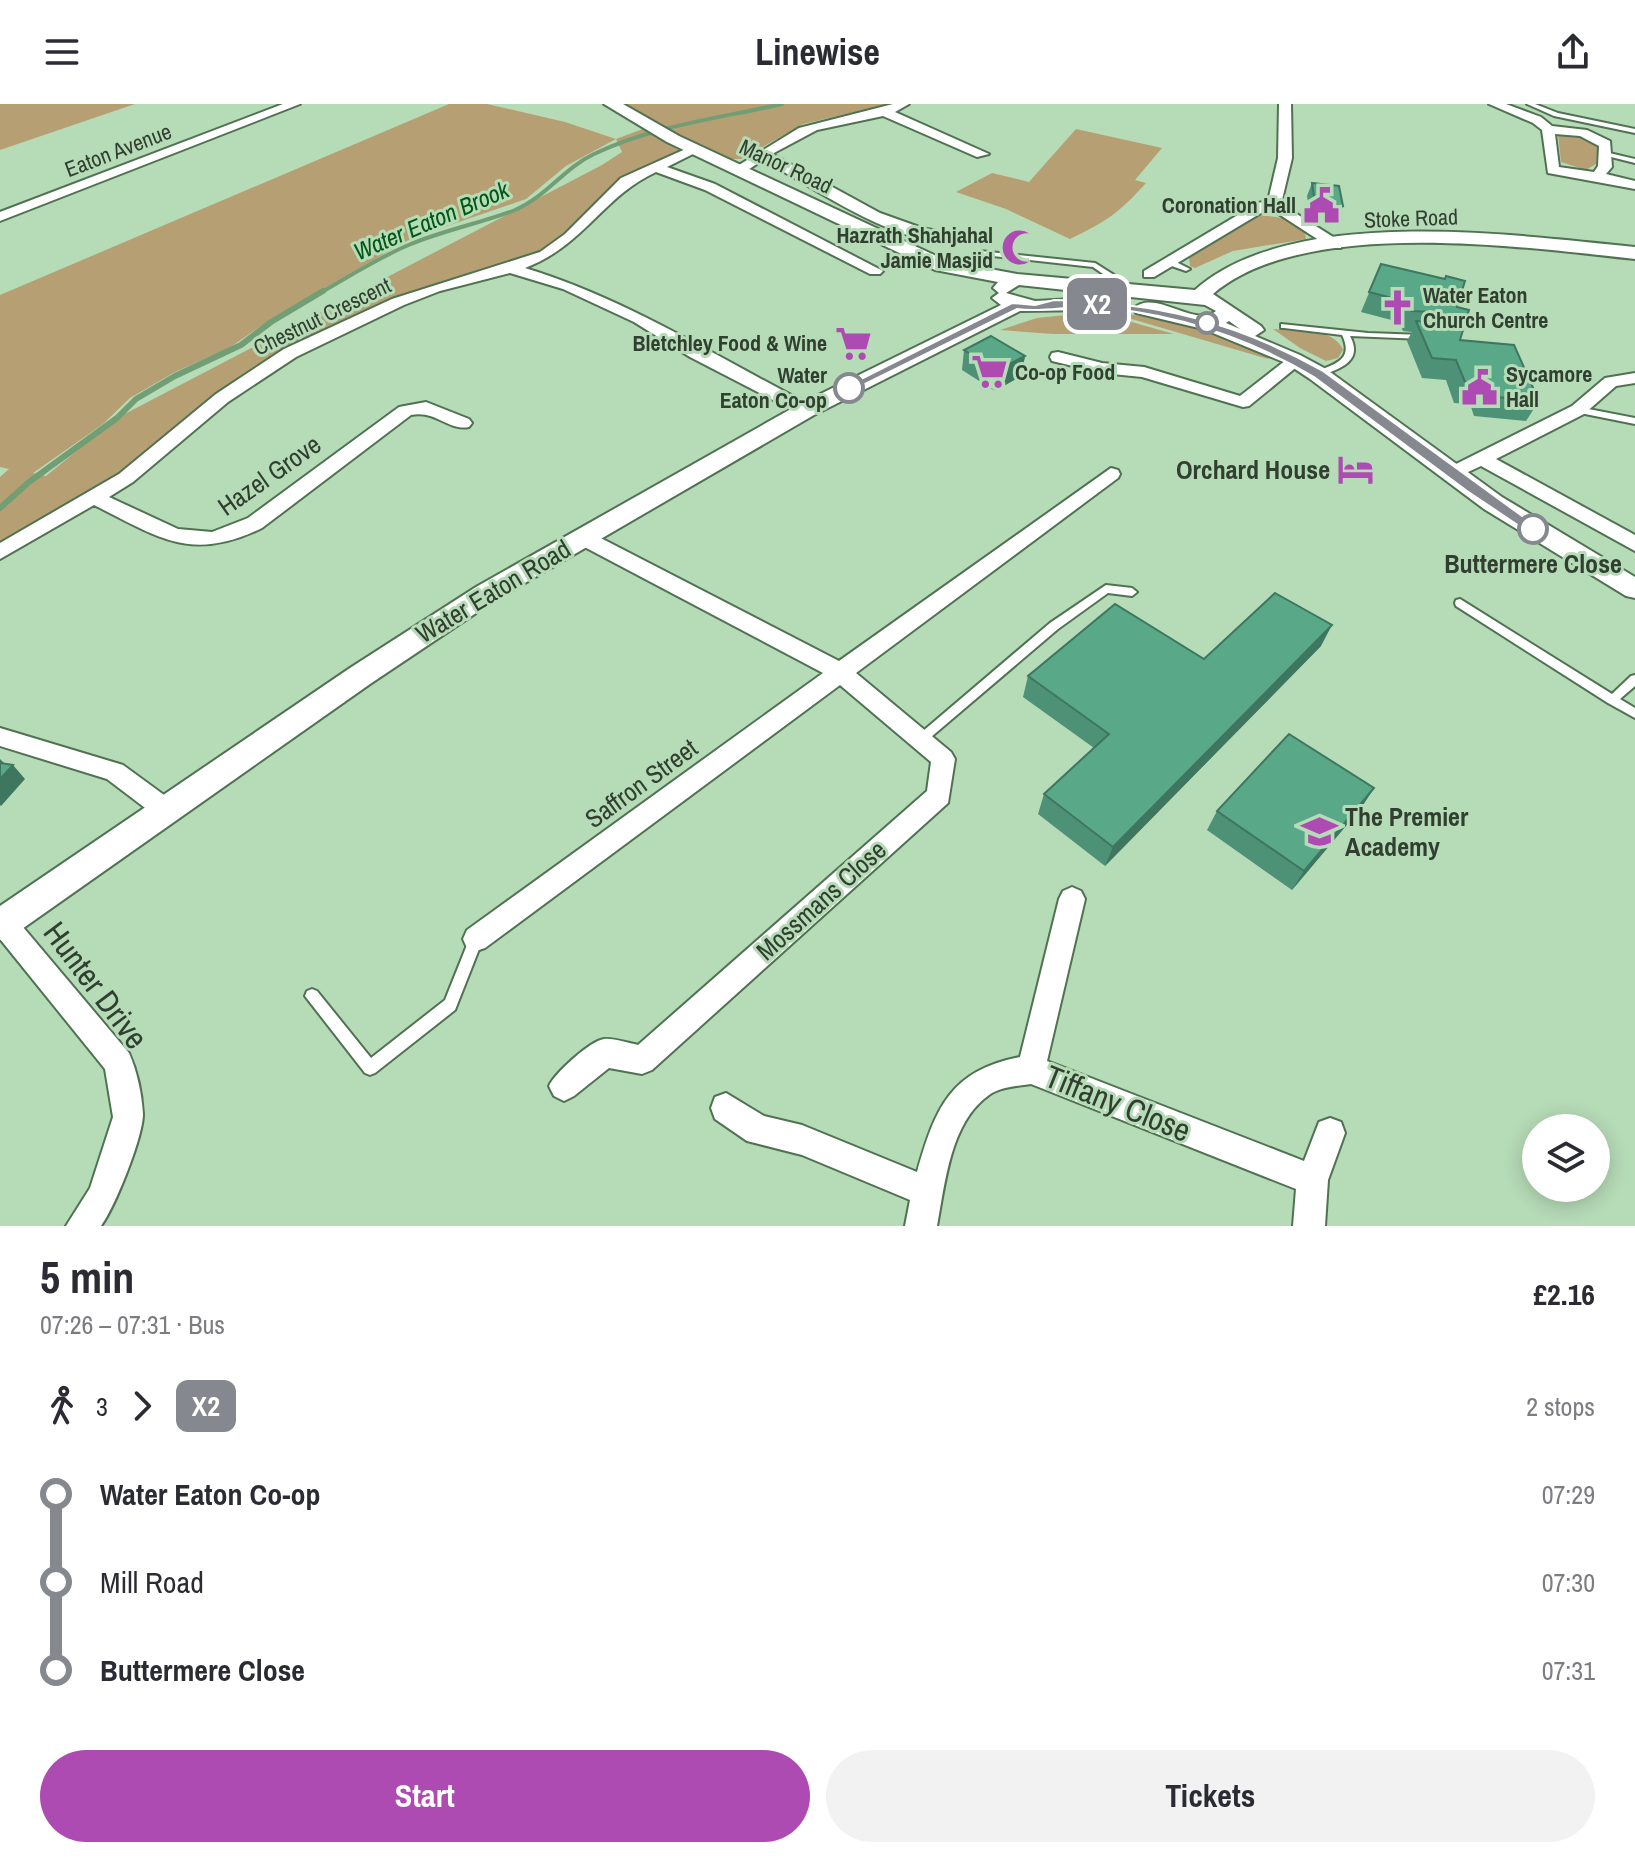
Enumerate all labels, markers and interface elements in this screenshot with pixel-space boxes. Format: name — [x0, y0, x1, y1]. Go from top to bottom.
text: Linewise — [755, 28, 880, 76]
icon: menu — [40, 30, 84, 74]
icon: share — [1551, 30, 1595, 74]
street label: Eaton Avenue — [60, 116, 176, 184]
street label: Manor Road — [735, 131, 837, 201]
water label: Water Eaton Brook — [348, 172, 515, 267]
public building icon: Coronation Hall — [1303, 186, 1341, 224]
place label: Coronation Hall — [1162, 190, 1296, 220]
street label: Stoke Road — [1363, 201, 1459, 235]
place label: Hazrath Shahjahal Jamie Masjid — [837, 220, 993, 275]
mosque icon: Hazrath Shahjahal Jamie Masjid — [1000, 229, 1038, 267]
street label: Chestnut Crescent — [248, 270, 396, 362]
line badge: X2 — [1061, 278, 1133, 330]
place label: Water Eaton Church Centre — [1423, 280, 1548, 335]
text: X2 — [1083, 285, 1111, 323]
church icon: Water Eaton Church Centre — [1378, 289, 1416, 327]
unlabelled marker — [1196, 312, 1218, 334]
supermarket icon: Bletchley Food & Wine — [834, 324, 872, 362]
place label: Bletchley Food & Wine — [633, 328, 827, 358]
supermarket icon: Co-op Food — [970, 353, 1008, 391]
place label: Co-op Food — [1015, 357, 1115, 387]
place label: Sycamore Hall — [1506, 359, 1592, 414]
place label: Water Eaton Co-op — [720, 360, 827, 415]
public building icon: Sycamore Hall — [1461, 368, 1499, 406]
marker: Water Eaton Co-op — [834, 373, 864, 403]
street label: Hazel Grove — [210, 427, 328, 523]
hotel icon: Orchard House — [1337, 450, 1375, 488]
place label: Orchard House — [1176, 452, 1330, 487]
marker: Buttermere Close — [1518, 514, 1548, 544]
street label: Water Eaton Road — [409, 531, 577, 651]
place label: Buttermere Close — [1444, 546, 1622, 581]
street label: Saffron Street — [578, 730, 704, 836]
place label: The Premier Academy — [1345, 799, 1469, 864]
school or university icon: The Premier Academy — [1300, 812, 1338, 850]
street label: Mossmans Close — [749, 832, 893, 968]
street label: Hunter Drive — [34, 913, 158, 1057]
street label: Tiffany Close — [1039, 1054, 1197, 1152]
map controls — [1522, 1114, 1610, 1202]
button: layers — [1522, 1114, 1610, 1202]
text: 5 min — [40, 1247, 134, 1307]
text: £2.16 — [1533, 1274, 1595, 1314]
text: 07:26 – 07:31 · Bus — [40, 1307, 225, 1342]
icon: walk — [40, 1384, 84, 1428]
icon: forward — [120, 1384, 164, 1428]
text: X2 — [192, 1387, 220, 1425]
text: 3 — [96, 1389, 108, 1424]
text: 2 stops — [1526, 1389, 1595, 1424]
text: Water Eaton Co-op — [100, 1474, 321, 1514]
text: 07:29 — [1542, 1477, 1595, 1512]
text: Mill Road — [100, 1562, 204, 1602]
text: 07:30 — [1542, 1565, 1595, 1600]
text: Buttermere Close — [100, 1650, 305, 1690]
text: 07:31 — [1542, 1653, 1595, 1688]
button: Start — [40, 1750, 810, 1842]
button: Tickets — [826, 1750, 1595, 1842]

